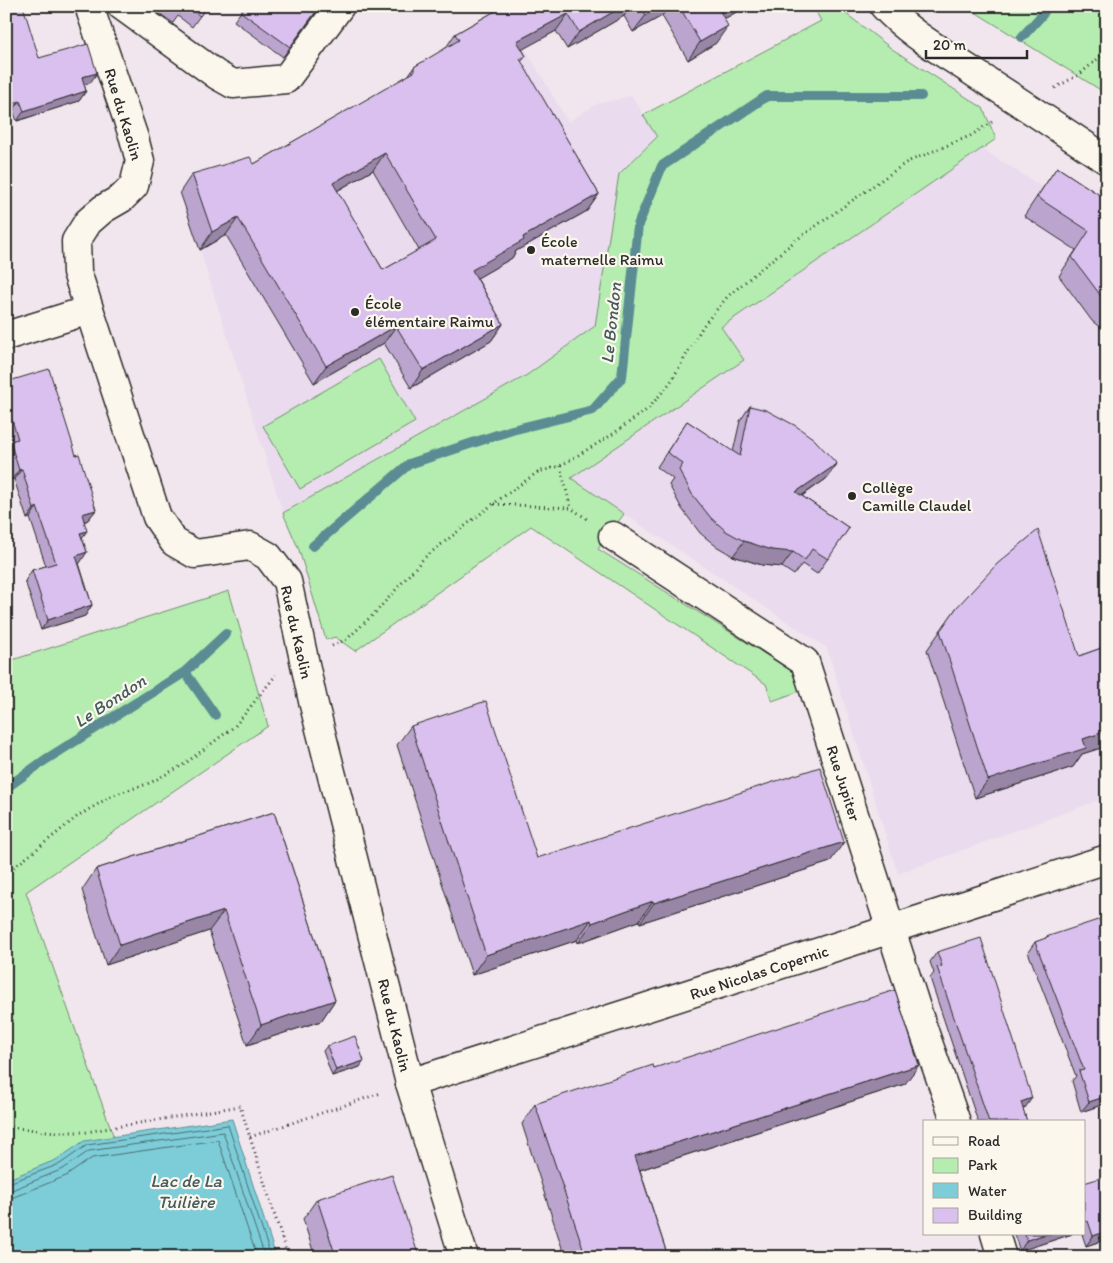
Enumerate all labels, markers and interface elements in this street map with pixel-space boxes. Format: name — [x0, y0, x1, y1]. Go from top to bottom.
scale bar — [926, 28, 1027, 60]
text: 20 m — [933, 36, 967, 54]
street label: Rue du Kaolin — [100, 66, 147, 163]
place label: École maternelle Raimu — [541, 232, 664, 269]
marker: École maternelle Raimu — [525, 244, 537, 256]
water label: Le Bondon — [596, 281, 626, 365]
place label: École élémentaire Raimu — [365, 294, 494, 331]
marker: École élémentaire Raimu — [349, 306, 361, 318]
place label: Collège Camille Claudel — [862, 478, 972, 515]
marker: Collège Camille Claudel — [846, 490, 858, 502]
street label: Rue du Kaolin — [277, 583, 317, 681]
water label: Le Bondon — [70, 669, 151, 732]
street label: Rue Jupiter — [822, 743, 865, 824]
street label: Rue Nicolas Copernic — [687, 941, 831, 1004]
street label: Rue du Kaolin — [374, 977, 415, 1074]
legend — [923, 1120, 1086, 1236]
text: Road — [968, 1132, 1001, 1150]
text: Park — [968, 1156, 998, 1174]
water label: Lac de La Tuilière — [150, 1170, 222, 1213]
text: Water — [968, 1182, 1007, 1200]
text: Building — [968, 1206, 1022, 1224]

